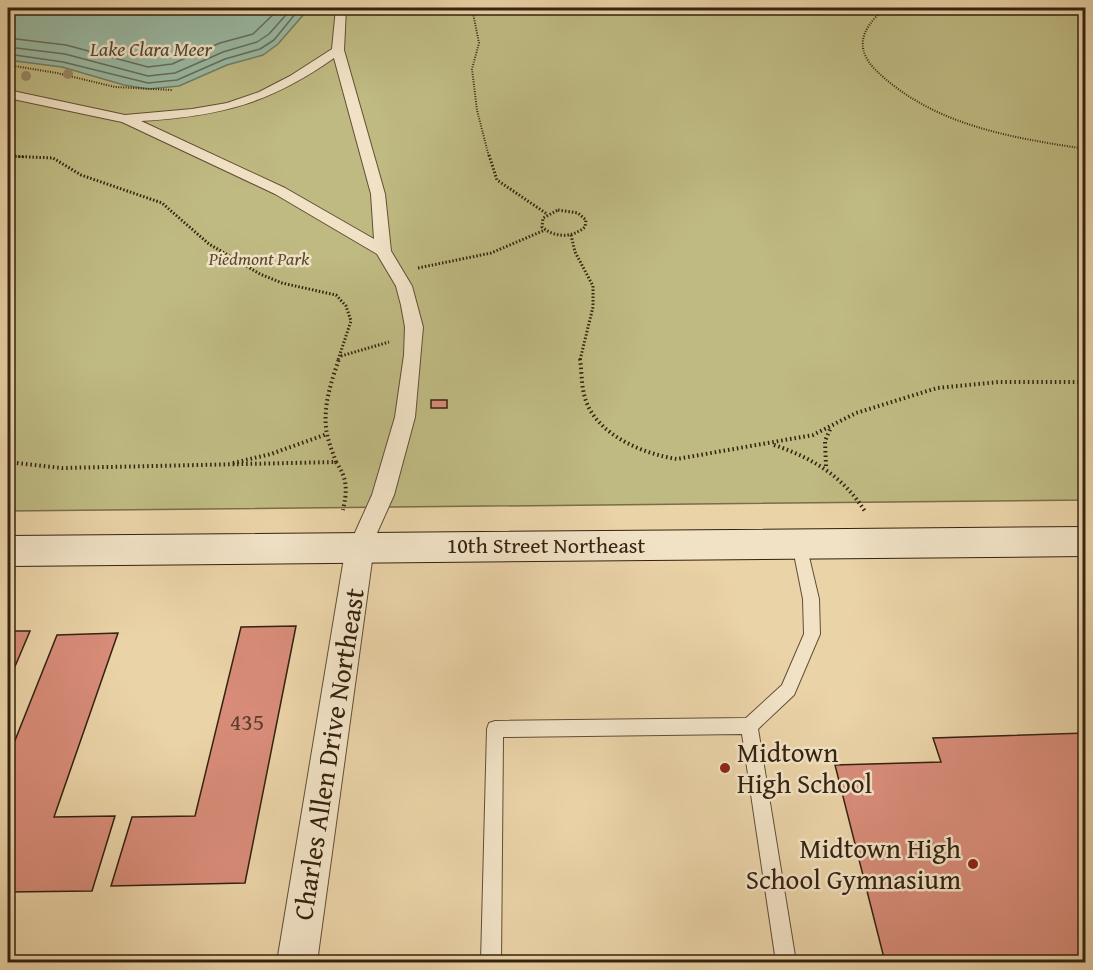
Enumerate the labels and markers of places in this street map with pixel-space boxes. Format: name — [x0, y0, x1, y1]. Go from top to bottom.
place label: Midtown High School — [737, 732, 872, 803]
marker: Midtown High School — [718, 761, 732, 775]
place label: Midtown High School Gymnasium — [746, 828, 961, 899]
marker: Midtown High School Gymnasium — [966, 857, 980, 871]

